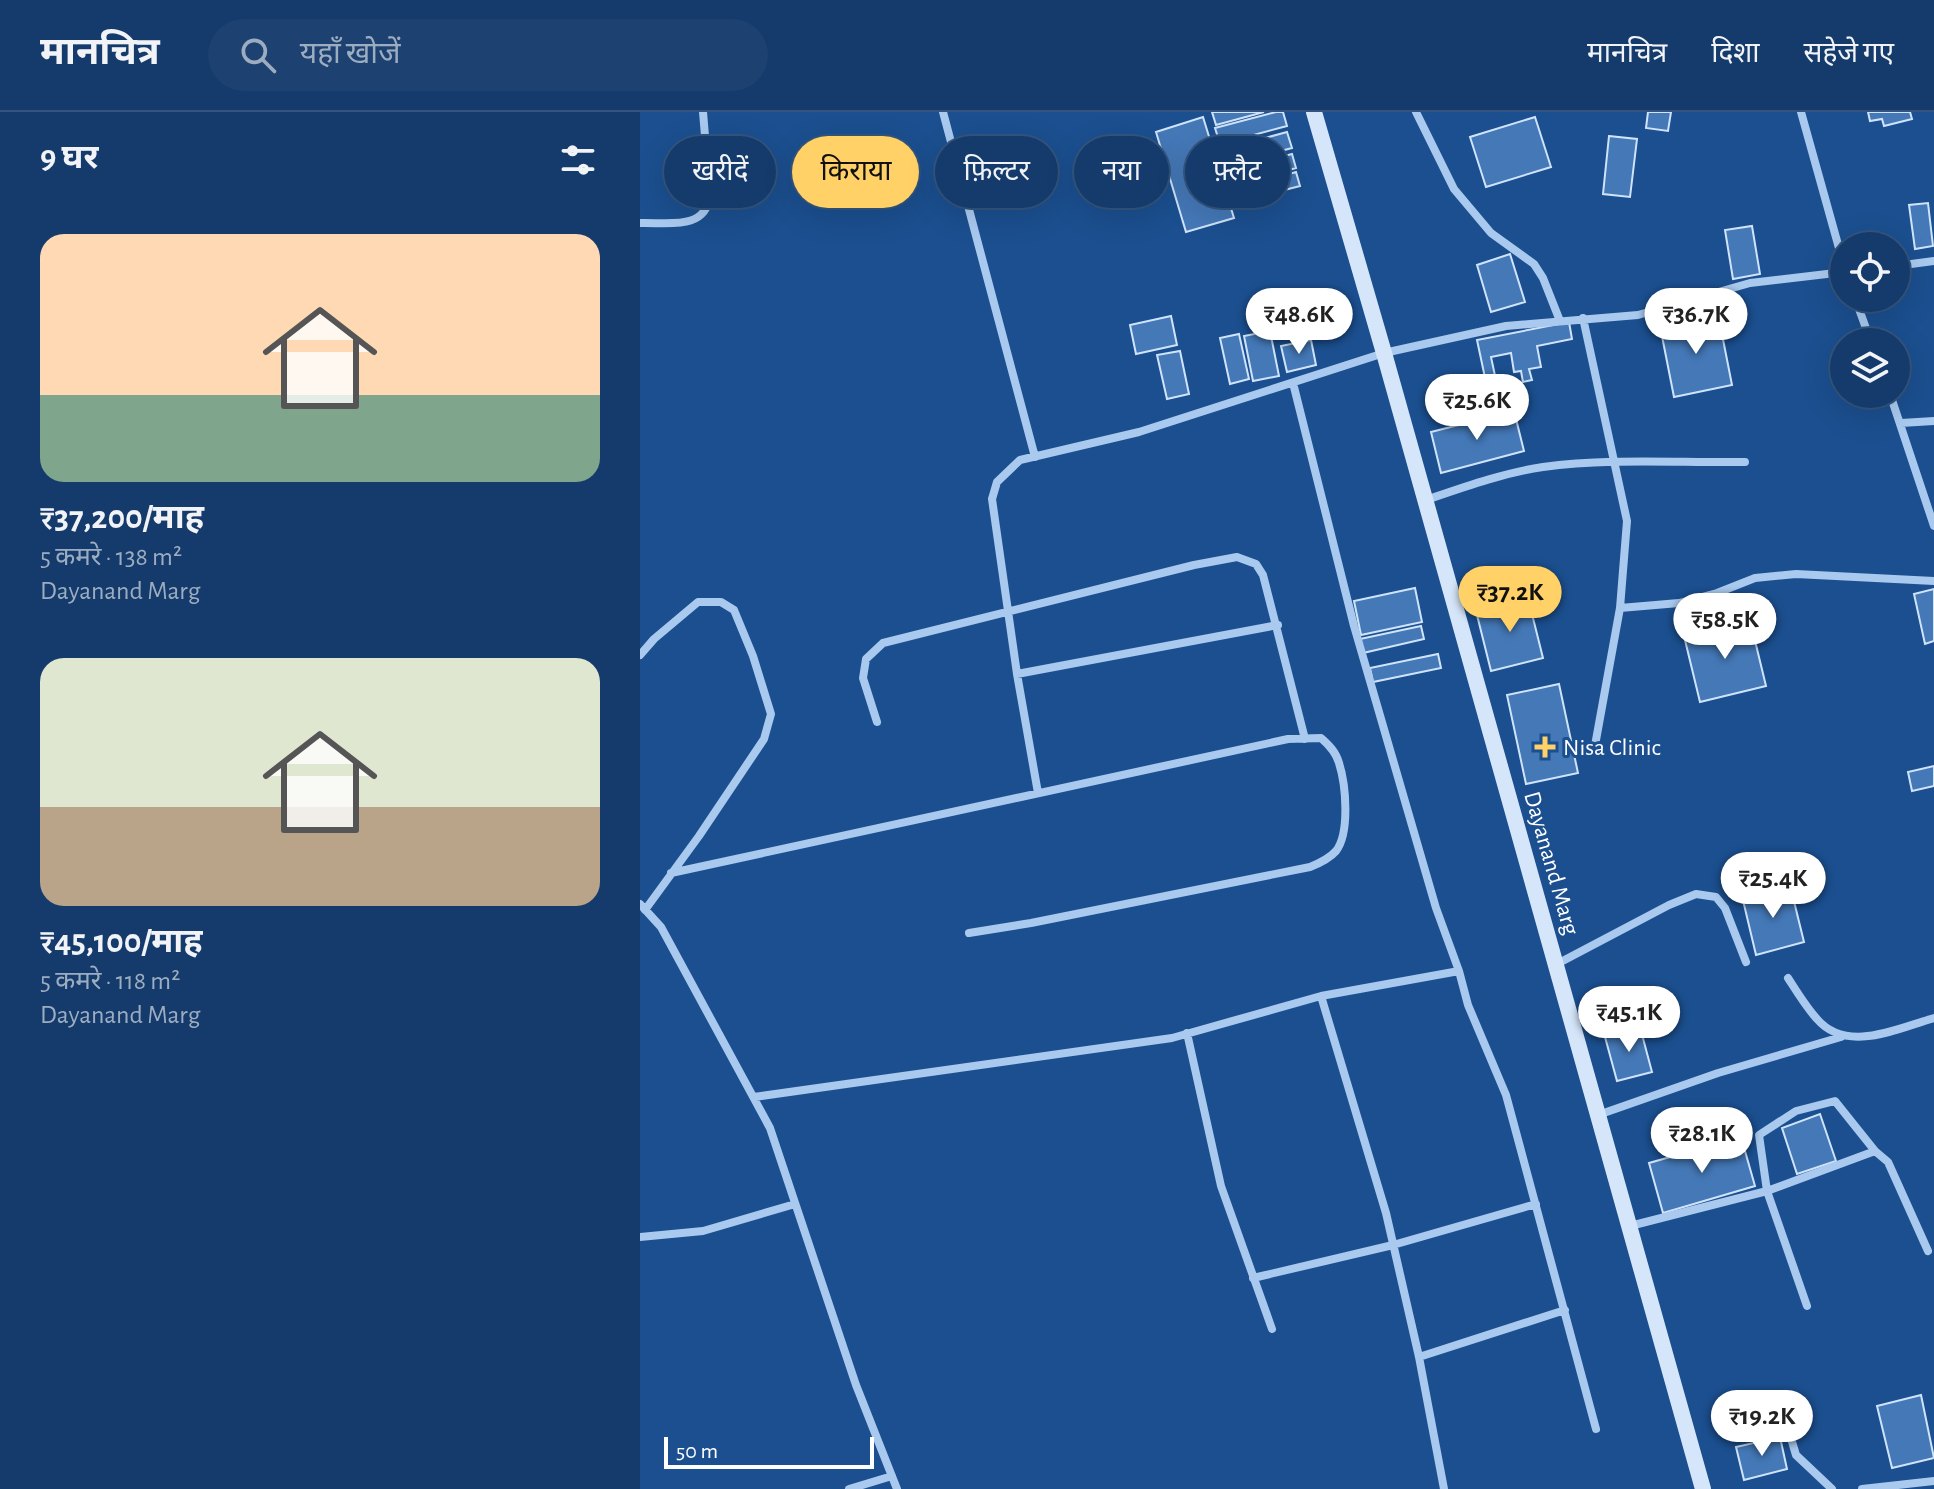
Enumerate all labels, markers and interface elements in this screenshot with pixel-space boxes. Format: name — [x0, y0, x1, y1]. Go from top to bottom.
search box — [208, 19, 768, 91]
icon: search — [236, 33, 280, 77]
text: मानचित्र — [40, 34, 160, 72]
text: यहाँ खोजें — [300, 39, 400, 69]
text: मानचित्र — [1587, 40, 1667, 68]
text: दिशा — [1711, 40, 1760, 68]
text: सहेजे गए — [1804, 40, 1894, 68]
chip: खरीदें — [664, 136, 776, 208]
chip: किराया — [792, 136, 919, 208]
chip: फ़िल्टर — [935, 136, 1058, 208]
chip: नया — [1074, 136, 1169, 208]
chip: फ़्लैट — [1185, 136, 1290, 208]
icon: filters — [556, 138, 600, 182]
text: 9 घर — [40, 141, 99, 175]
map controls — [1830, 232, 1910, 408]
button: locate — [1830, 232, 1910, 312]
icon: home — [248, 286, 392, 430]
pin: ₹48.6K — [1234, 288, 1364, 356]
pin: ₹36.7K — [1631, 288, 1761, 356]
text: ₹48.6K — [1264, 301, 1334, 327]
text: ₹36.7K — [1662, 301, 1730, 327]
button: layers — [1830, 328, 1910, 408]
pin: ₹25.6K — [1412, 374, 1542, 442]
text: ₹25.6K — [1443, 387, 1511, 413]
text: ₹37,200/माह — [40, 501, 204, 535]
text: 5 कमरे · 138 m² — [40, 544, 182, 570]
pin: ₹37.2K — [1445, 566, 1575, 634]
text: Dayanand Marg — [40, 578, 200, 604]
text: ₹37.2K — [1477, 579, 1543, 605]
pin: ₹58.5K — [1660, 593, 1790, 661]
text: ₹58.5K — [1691, 606, 1759, 632]
icon: home — [248, 710, 392, 854]
marker: Nisa Clinic — [1534, 736, 1556, 758]
place label: Nisa Clinic — [1563, 736, 1661, 760]
street label: Dayanand Marg — [1519, 789, 1583, 938]
pin: ₹25.4K — [1708, 852, 1838, 920]
text: ₹25.4K — [1739, 865, 1807, 891]
text: ₹45,100/माह — [40, 925, 203, 959]
text: 5 कमरे · 118 m² — [40, 968, 180, 994]
pin: ₹45.1K — [1564, 986, 1694, 1054]
text: ₹45.1K — [1596, 999, 1662, 1025]
text: Dayanand Marg — [40, 1002, 200, 1028]
pin: ₹28.1K — [1637, 1107, 1767, 1175]
text: ₹28.1K — [1669, 1120, 1735, 1146]
pin: ₹19.2K — [1697, 1390, 1827, 1458]
text: ₹19.2K — [1729, 1403, 1795, 1429]
scale bar — [664, 1433, 874, 1469]
text: 50 m — [676, 1440, 718, 1462]

